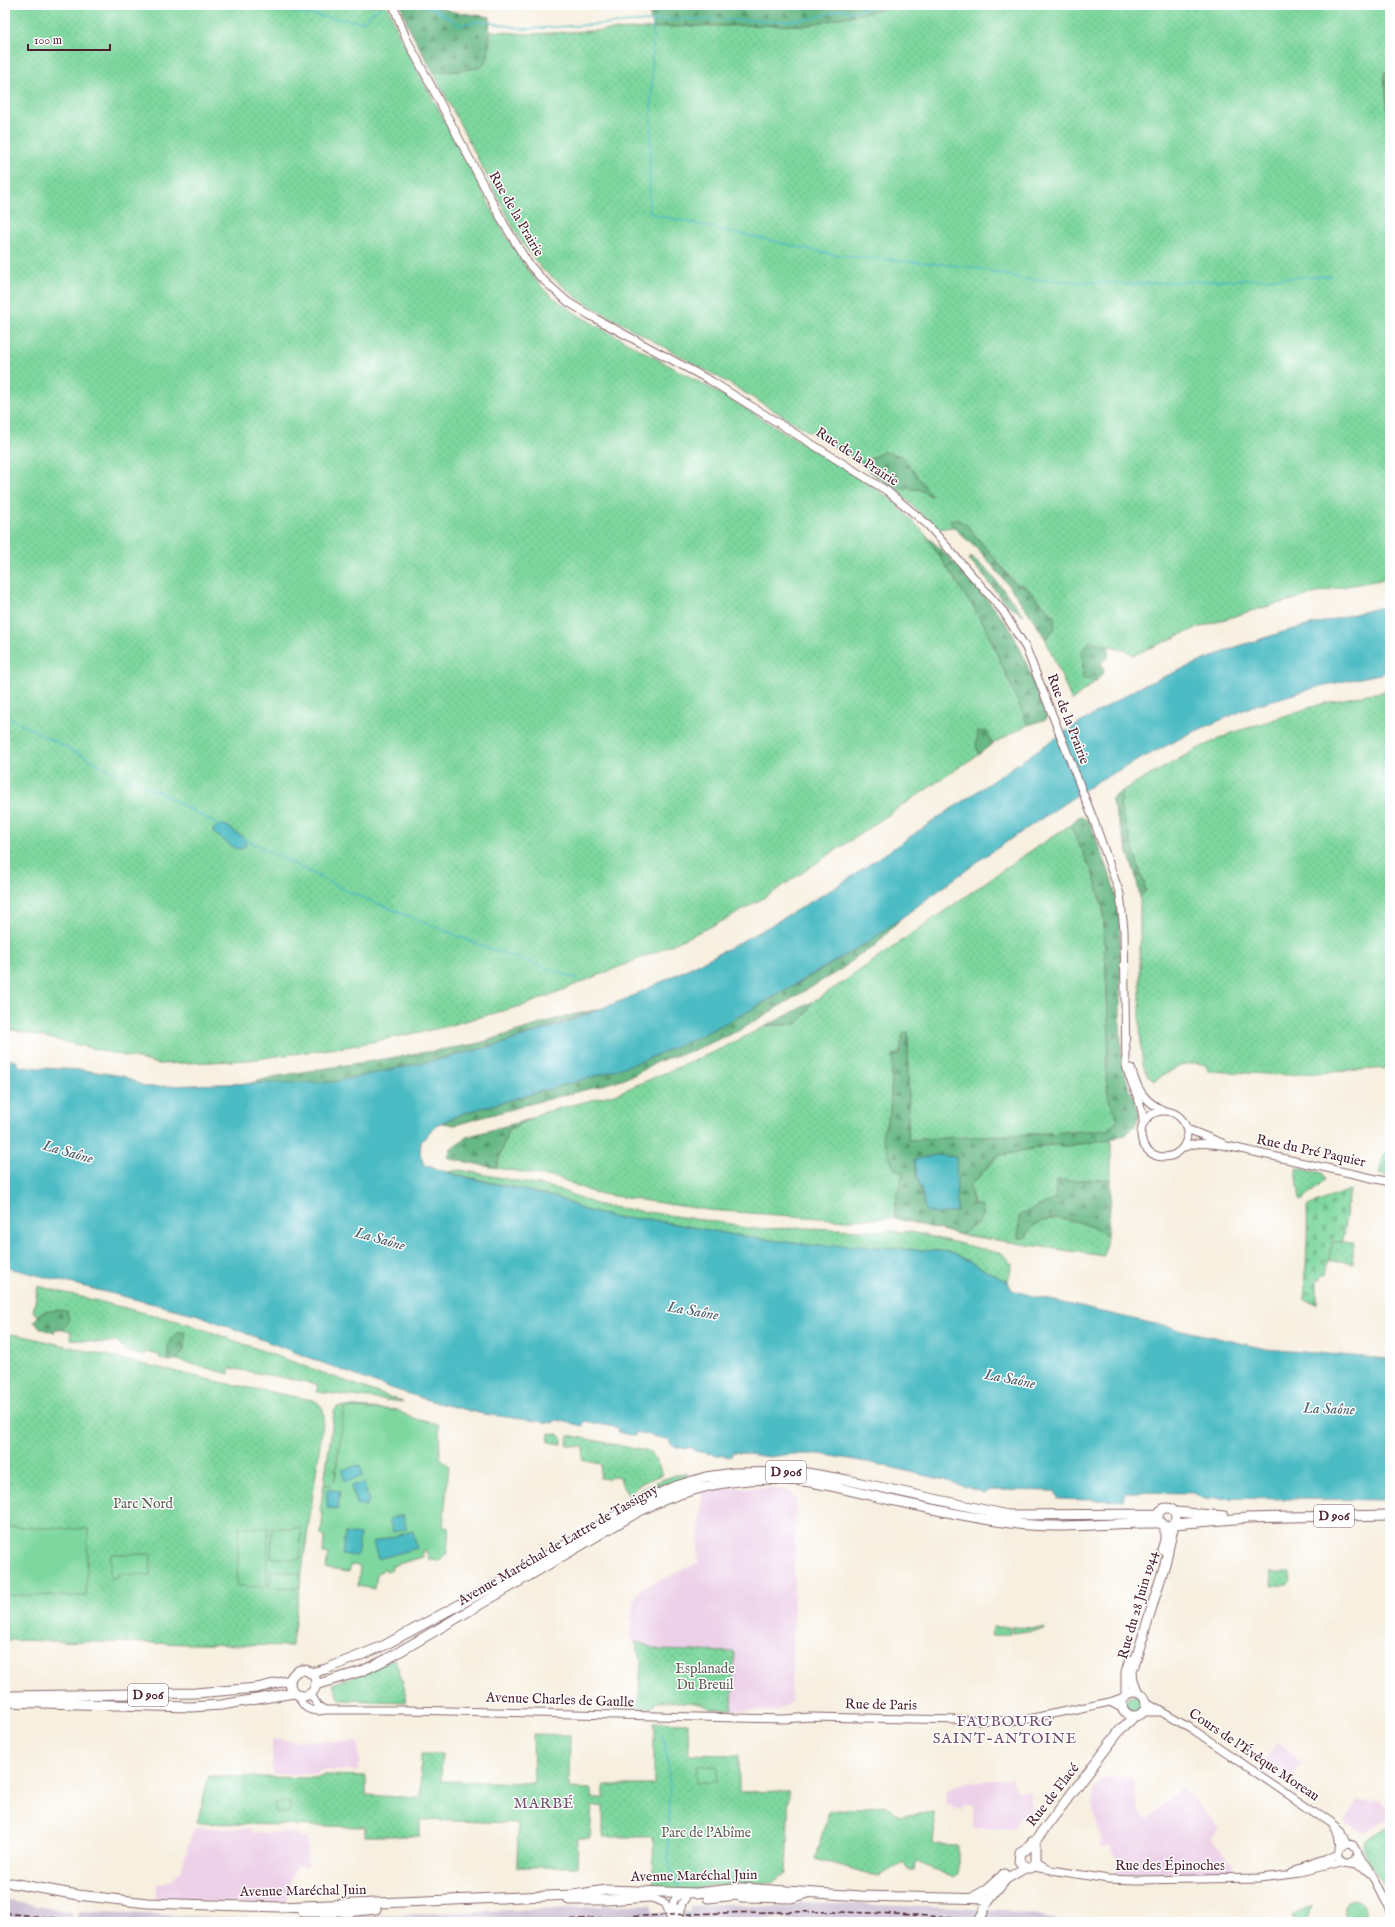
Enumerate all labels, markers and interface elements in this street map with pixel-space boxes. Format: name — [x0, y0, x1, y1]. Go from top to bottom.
scale bar — [28, 26, 110, 52]
text: 100 m — [34, 33, 62, 48]
street label: Rue de la Prairie — [484, 168, 548, 260]
street label: Rue de la Prairie — [812, 423, 902, 491]
street label: Rue de la Prairie — [1042, 671, 1094, 767]
street label: Rue du Pré Paquier — [1255, 1131, 1367, 1171]
water label: La Saône — [40, 1135, 95, 1168]
water label: La Saône — [352, 1222, 407, 1255]
water label: La Saône — [665, 1297, 720, 1325]
water label: La Saône — [982, 1365, 1037, 1393]
water label: La Saône — [1302, 1399, 1355, 1419]
road number: D 906 — [766, 1461, 806, 1483]
street label: Avenue Maréchal de Lattre de Tassigny — [454, 1480, 661, 1610]
park label: Parc Nord — [113, 1495, 174, 1513]
road number: D 906 — [1314, 1505, 1354, 1527]
street label: Rue du 28 Juin 1944 — [1114, 1549, 1162, 1661]
park label: Esplanade Du Breuil — [675, 1660, 735, 1694]
road number: D 906 — [128, 1684, 168, 1706]
street label: Avenue Charles de Gaulle — [485, 1688, 635, 1712]
street label: Rue de Paris — [845, 1695, 917, 1715]
street label: Cours de l'Évêque Moreau — [1185, 1704, 1323, 1805]
district label: FAUBOURG SAINT-ANTOINE — [933, 1712, 1077, 1748]
street label: Rue de Flacé — [1023, 1759, 1084, 1830]
district label: MARBÉ — [514, 1794, 574, 1813]
park label: Parc de l'Abîme — [661, 1824, 752, 1842]
street label: Rue des Épinoches — [1115, 1856, 1225, 1875]
street label: Avenue Maréchal Juin — [629, 1866, 758, 1886]
street label: Avenue Maréchal Juin — [238, 1881, 367, 1901]

